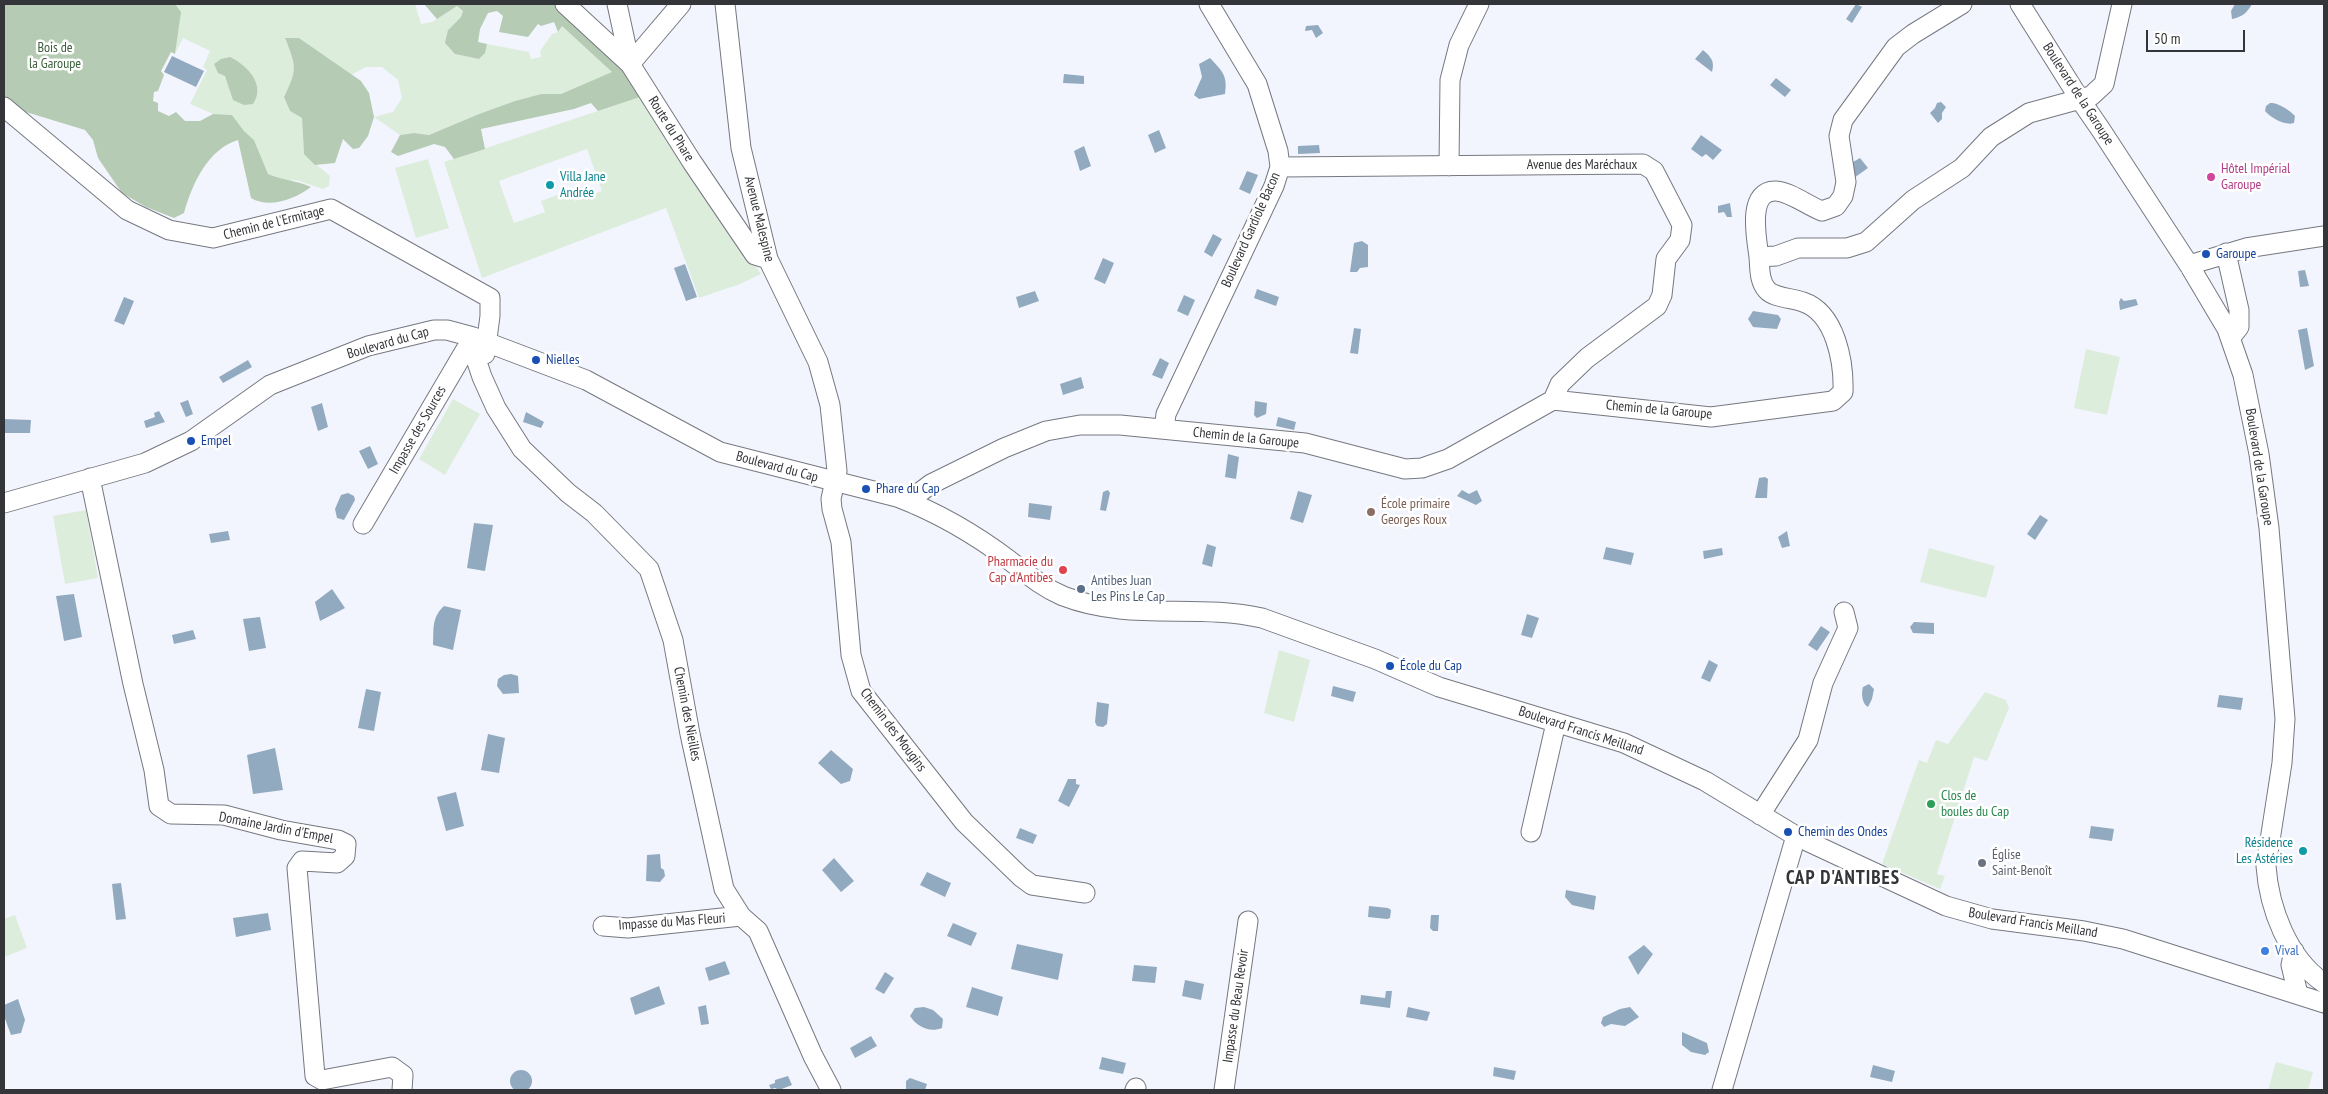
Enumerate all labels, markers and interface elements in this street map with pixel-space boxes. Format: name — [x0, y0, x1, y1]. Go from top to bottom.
scale bar — [2148, 20, 2247, 52]
text: 50 m — [2154, 29, 2180, 48]
park label: Bois de la Garoupe — [29, 40, 81, 72]
street label: Boulevard de la Garoupe — [2039, 40, 2117, 148]
street label: Route du Phare — [644, 93, 698, 165]
street label: Avenue des Maréchaux — [1527, 157, 1637, 173]
place label: Hôtel Impérial Garoupe — [2221, 161, 2290, 193]
place label: Villa Jane Andrée — [560, 169, 606, 202]
street label: Boulevard Gardiole Bacon — [1218, 170, 1284, 290]
marker: Hôtel Impérial Garoupe — [2205, 171, 2217, 183]
street label: Avenue Malespine — [740, 174, 778, 264]
marker: Villa Jane Andrée — [544, 179, 556, 191]
street label: Chemin de l'Ermitage — [222, 202, 326, 244]
place label: Garoupe — [2216, 246, 2256, 262]
marker: Garoupe — [2200, 248, 2212, 260]
street label: Boulevard du Cap — [345, 323, 431, 363]
place label: Nielles — [546, 352, 579, 368]
marker: Nielles — [530, 354, 542, 366]
street label: Impasse des Sources — [386, 383, 450, 477]
street label: Chemin de la Garoupe — [1605, 397, 1713, 423]
street label: Boulevard de la Garoupe — [2241, 407, 2277, 527]
street label: Chemin de la Garoupe — [1192, 424, 1300, 452]
place label: Empel — [201, 433, 231, 449]
marker: Empel — [185, 435, 197, 447]
street label: Boulevard du Cap — [734, 448, 820, 486]
place label: Phare du Cap — [876, 481, 940, 497]
marker: Phare du Cap — [860, 483, 872, 495]
place label: École primaire Georges Roux — [1381, 496, 1450, 528]
marker: École primaire Georges Roux — [1365, 506, 1377, 518]
place label: Pharmacie du Cap d'Antibes — [987, 554, 1053, 586]
marker: Pharmacie du Cap d'Antibes — [1057, 564, 1069, 576]
place label: Antibes Juan Les Pins Le Cap — [1091, 573, 1165, 606]
marker: Antibes Juan Les Pins Le Cap — [1075, 583, 1087, 595]
place label: École du Cap — [1400, 658, 1462, 674]
marker: École du Cap — [1384, 660, 1396, 672]
street label: Chemin des Nieilles — [670, 665, 704, 763]
street label: Chemin des Mougins — [856, 685, 930, 775]
street label: Boulevard Francis Meilland — [1516, 703, 1646, 759]
place label: Clos de boules du Cap — [1941, 788, 2009, 820]
marker: Clos de boules du Cap — [1925, 798, 1937, 810]
street label: Domaine Jardin d'Empel — [218, 809, 334, 847]
place label: Chemin des Ondes — [1798, 824, 1888, 840]
marker: Chemin des Ondes — [1782, 826, 1794, 838]
place label: Résidence Les Astéries — [2236, 835, 2293, 868]
marker: Résidence Les Astéries — [2297, 845, 2309, 857]
place label: Église Saint-Benoît — [1992, 847, 2052, 880]
marker: Église Saint-Benoît — [1976, 857, 1988, 869]
district label: CAP D'ANTIBES — [1784, 868, 1902, 890]
street label: Boulevard Francis Meilland — [1967, 904, 2099, 942]
street label: Impasse du Mas Fleuri — [618, 910, 726, 934]
place label: Vival — [2275, 943, 2299, 959]
marker: Vival — [2259, 945, 2271, 957]
street label: Impasse du Beau Revoir — [1220, 948, 1252, 1064]

